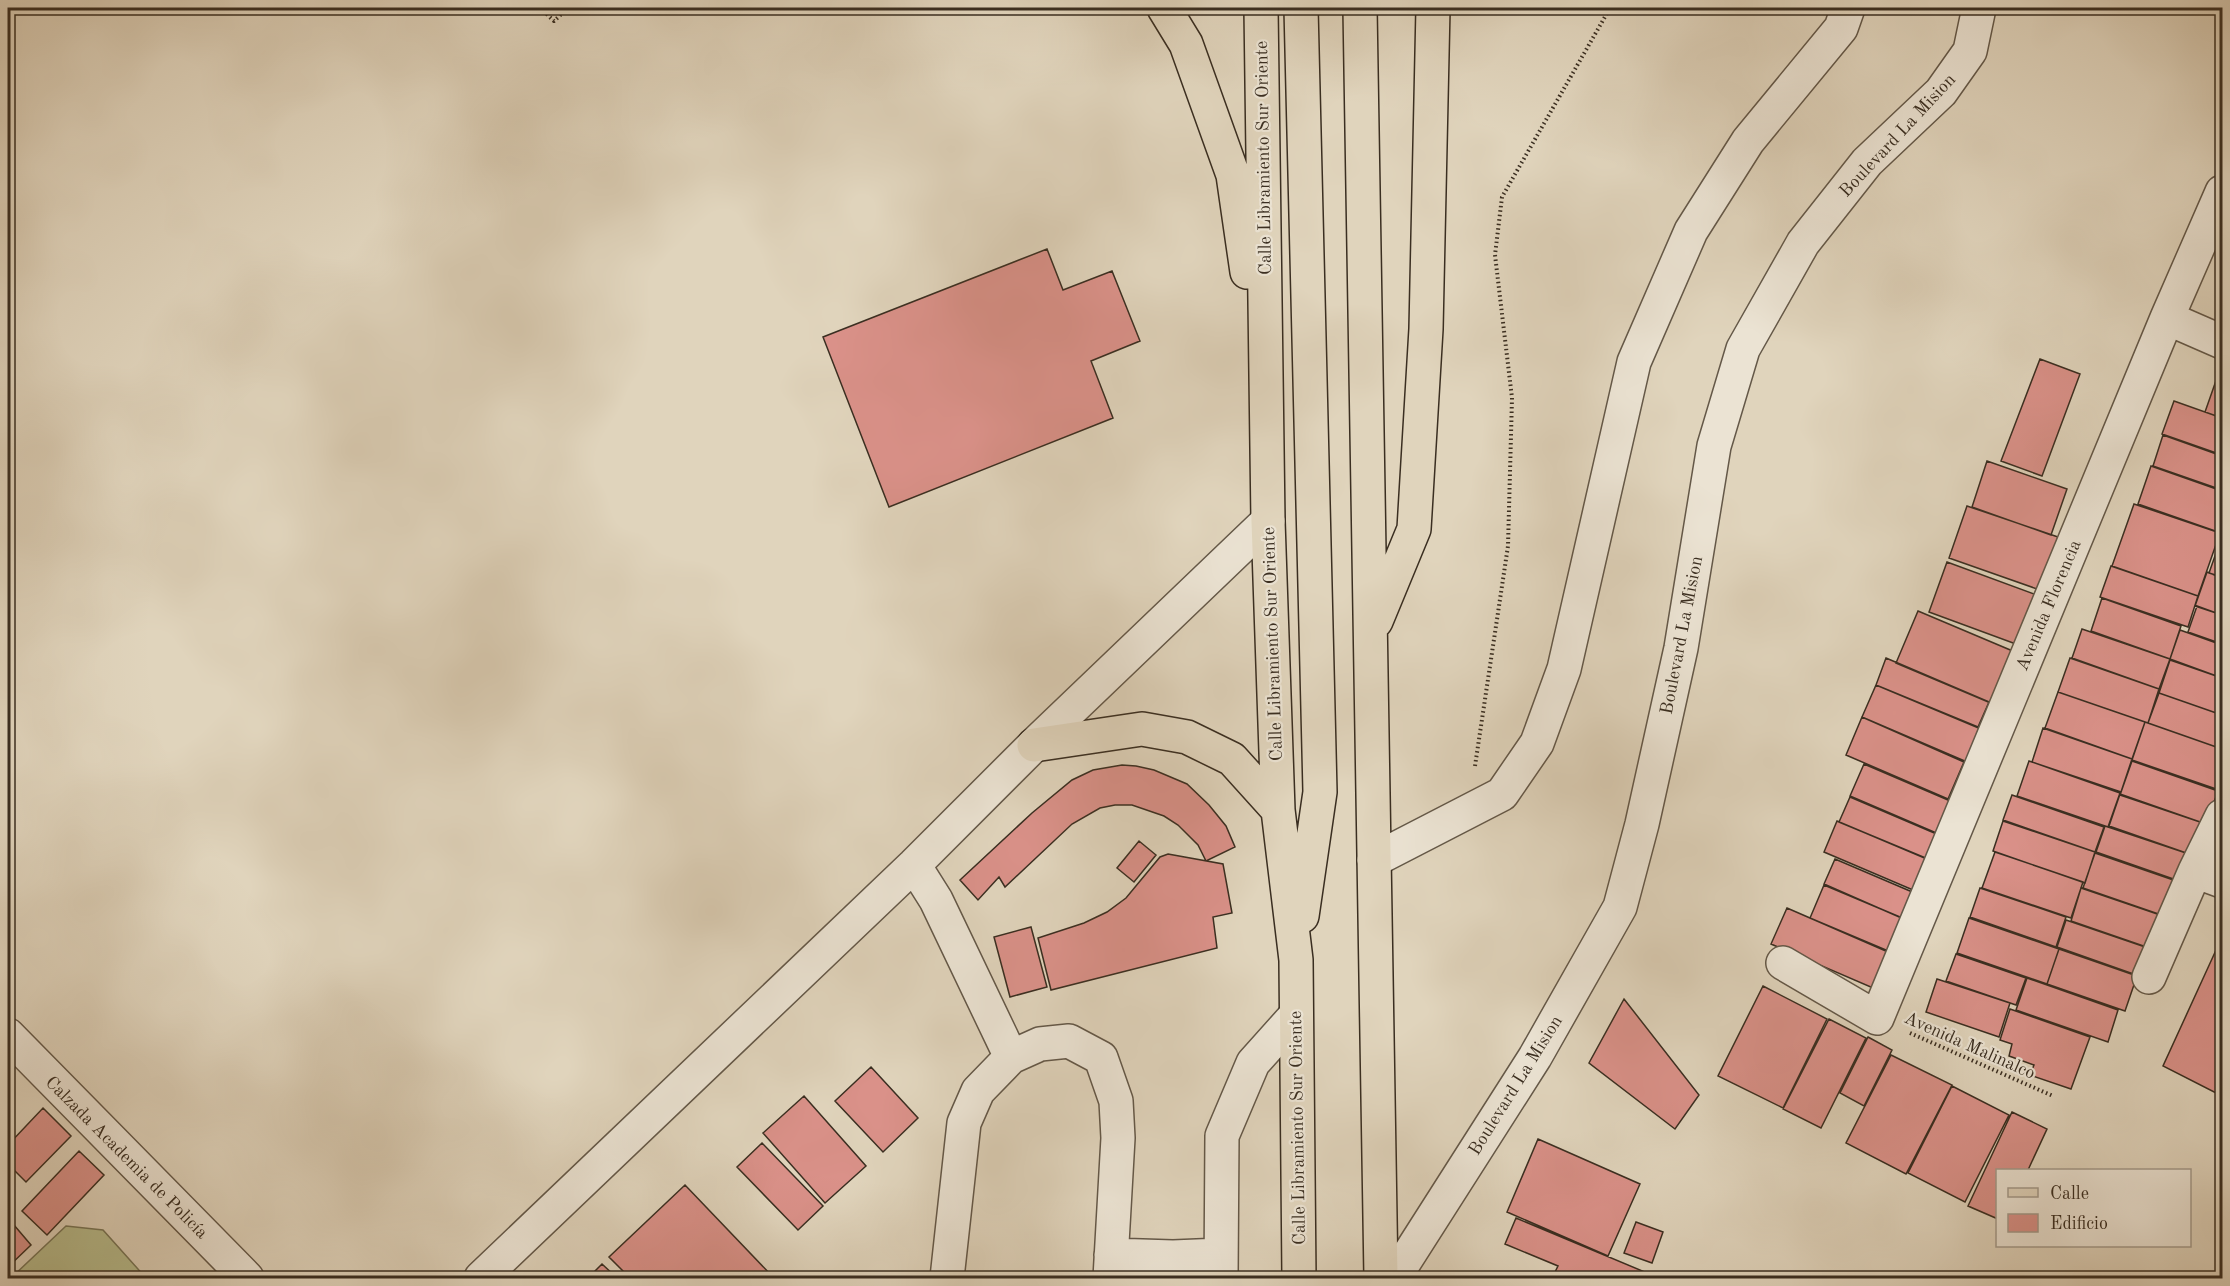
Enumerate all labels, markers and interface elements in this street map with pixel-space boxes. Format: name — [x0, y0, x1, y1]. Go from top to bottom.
street label: Calle Libramiento Sur Oriente — [1253, 41, 1275, 275]
street label: Boulevard La Mision — [1836, 70, 1959, 201]
street label: Calle Libramiento Sur Oriente — [1260, 527, 1286, 761]
street label: Avenida Florencia — [2013, 537, 2085, 674]
street label: Boulevard La Mision — [1658, 554, 1706, 716]
street label: Avenida Malinalco — [1901, 1009, 2038, 1083]
street label: Calle Libramiento Sur Oriente — [1287, 1011, 1309, 1245]
street label: Boulevard La Mision — [1466, 1012, 1566, 1159]
street label: Calzada Academia de Policía — [42, 1073, 211, 1242]
legend — [1996, 1169, 2191, 1247]
text: Calle — [2050, 1185, 2089, 1203]
text: Edificio — [2050, 1215, 2108, 1233]

